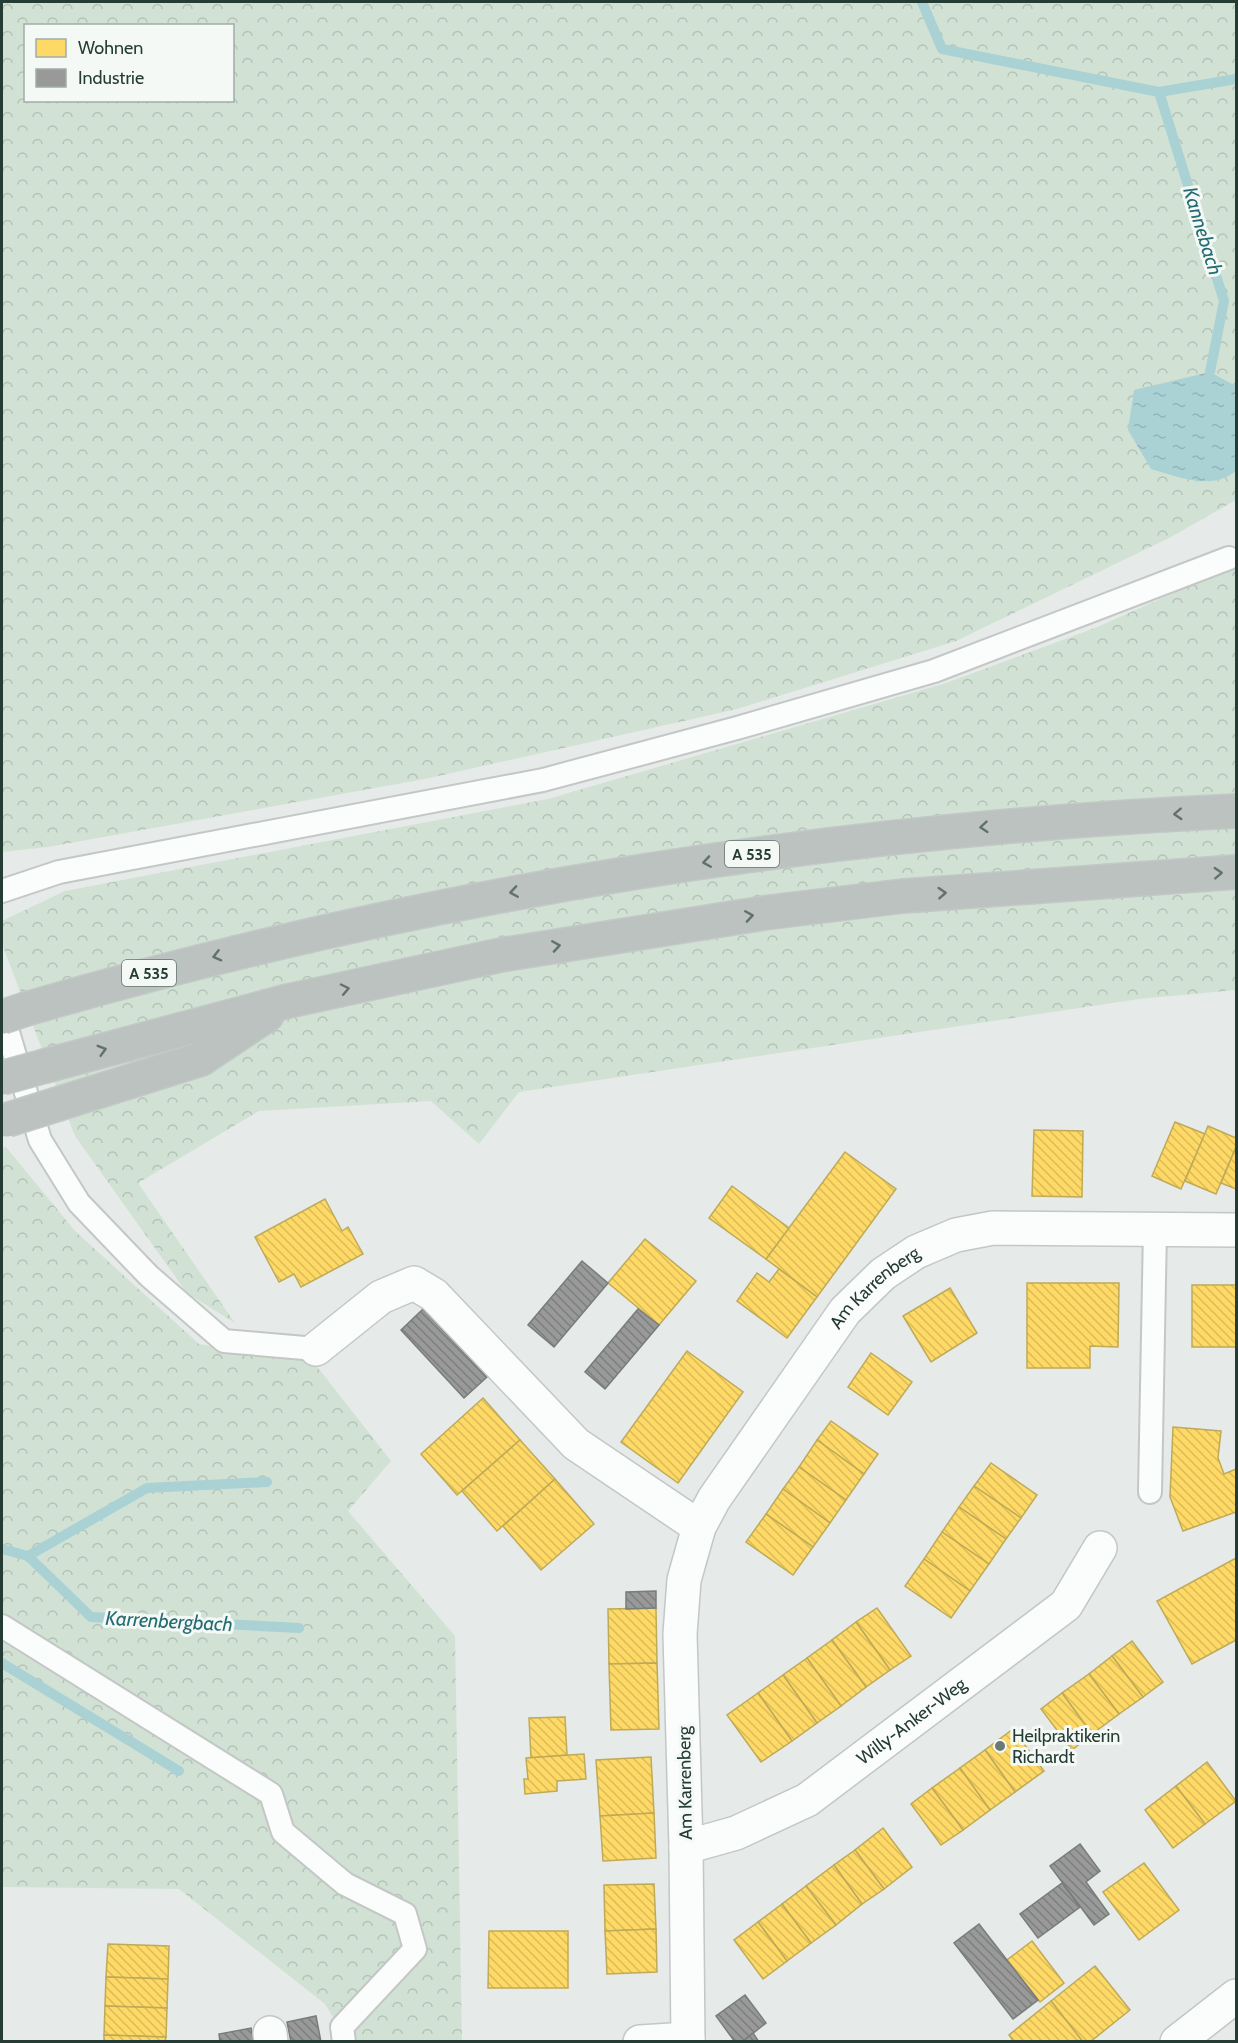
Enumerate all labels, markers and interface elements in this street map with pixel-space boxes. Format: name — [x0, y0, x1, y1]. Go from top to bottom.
legend — [24, 24, 234, 102]
text: Wohnen — [78, 37, 143, 59]
text: Industrie — [78, 67, 144, 89]
water label: Kannebach — [1178, 184, 1228, 278]
one-way arrow — [1174, 807, 1183, 820]
one-way arrow — [979, 820, 988, 833]
road number: A 535 — [725, 841, 779, 867]
one-way arrow — [702, 855, 711, 867]
one-way arrow — [1213, 867, 1222, 880]
one-way arrow — [510, 885, 520, 898]
one-way arrow — [938, 886, 947, 899]
one-way arrow — [744, 910, 754, 922]
one-way arrow — [551, 940, 561, 953]
one-way arrow — [212, 948, 222, 961]
road number: A 535 — [122, 960, 176, 986]
one-way arrow — [339, 983, 349, 996]
one-way arrow — [96, 1045, 106, 1058]
street label: Am Karrenberg — [825, 1241, 925, 1333]
water label: Karrenbergbach — [105, 1606, 233, 1636]
street label: Willy-Anker-Weg — [852, 1672, 971, 1770]
street label: Am Karrenberg — [673, 1725, 697, 1840]
place label: Heilpraktikerin Richardt — [1012, 1725, 1120, 1768]
marker: Heilpraktikerin Richardt — [993, 1739, 1007, 1753]

